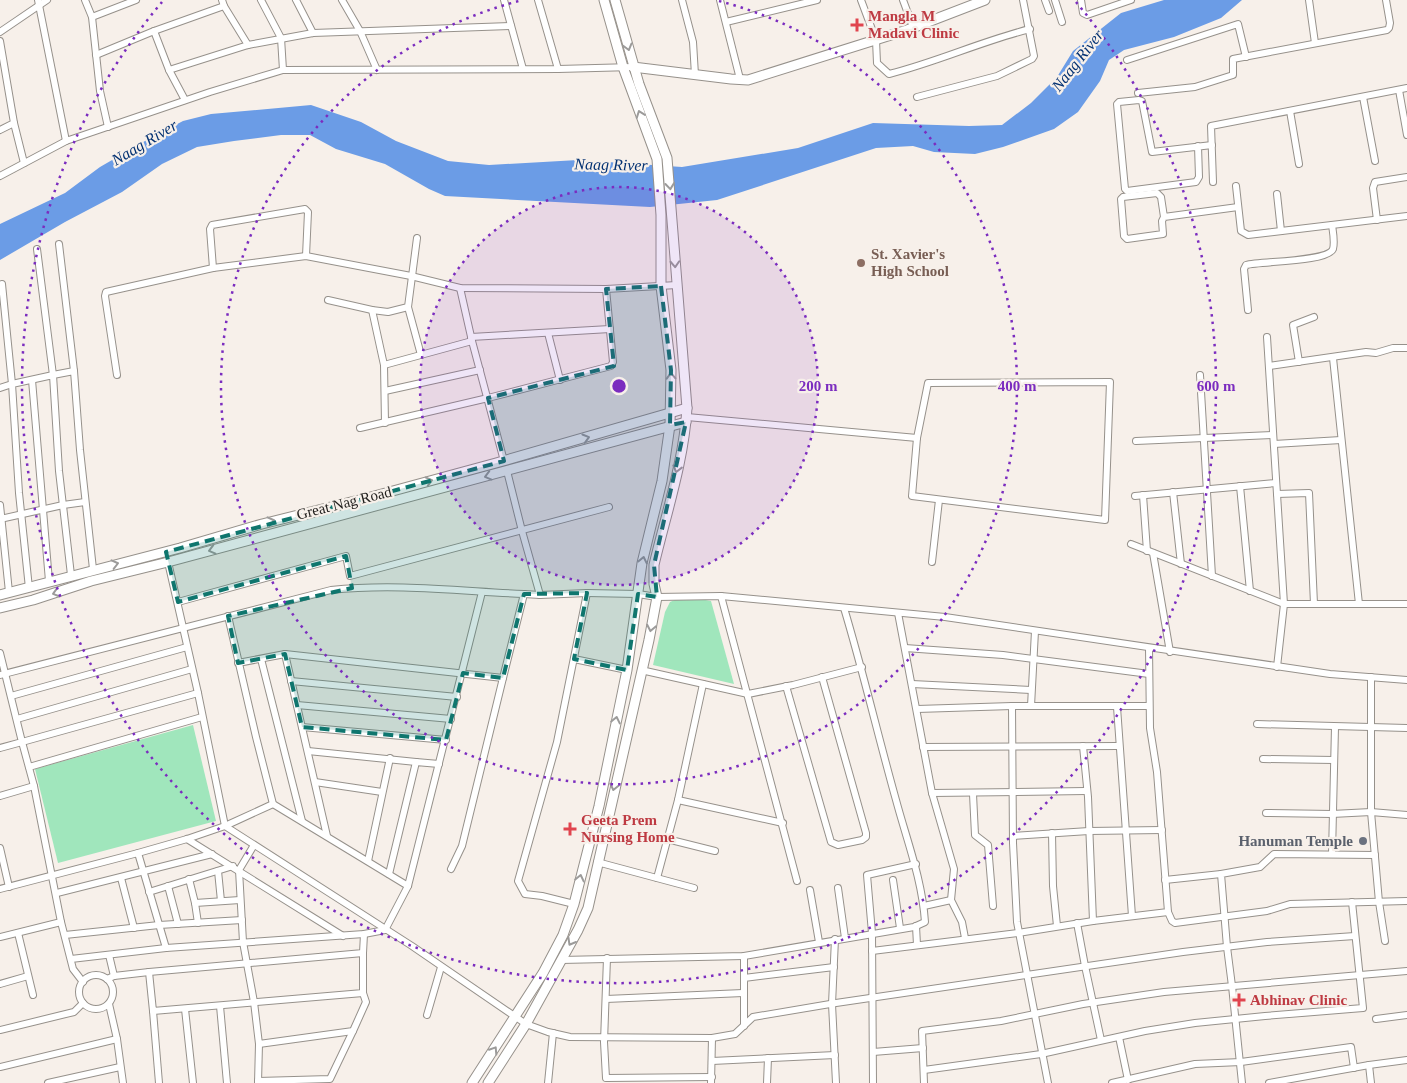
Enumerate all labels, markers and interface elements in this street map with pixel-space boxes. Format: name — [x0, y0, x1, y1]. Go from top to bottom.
place label: Mangla M Madavi Clinic — [868, 8, 960, 41]
marker: Mangla M Madavi Clinic — [850, 18, 864, 32]
water label: Naag River — [1048, 26, 1108, 96]
one-way arrow — [622, 42, 633, 51]
one-way arrow — [636, 110, 646, 118]
water label: Naag River — [108, 116, 181, 170]
water label: Naag River — [573, 155, 649, 175]
one-way arrow — [664, 183, 675, 191]
place label: St. Xavier's High School — [871, 246, 949, 279]
marker: St. Xavier's High School — [855, 257, 867, 269]
one-way arrow — [670, 260, 681, 268]
one-way arrow — [666, 372, 676, 380]
centre of rings — [610, 377, 628, 395]
text: 200 m — [799, 378, 838, 394]
text: 400 m — [998, 378, 1037, 394]
text: 600 m — [1197, 378, 1236, 394]
one-way arrow — [581, 433, 590, 444]
one-way arrow — [672, 465, 683, 474]
one-way arrow — [484, 471, 492, 481]
one-way arrow — [424, 477, 432, 487]
street label: Great Nag Road — [295, 483, 394, 523]
one-way arrow — [267, 516, 276, 527]
one-way arrow — [209, 545, 217, 555]
one-way arrow — [637, 556, 648, 564]
one-way arrow — [110, 559, 119, 570]
one-way arrow — [52, 587, 60, 597]
one-way arrow — [647, 624, 657, 633]
one-way arrow — [610, 716, 621, 724]
one-way arrow — [609, 782, 620, 791]
place label: Geeta Prem Nursing Home — [581, 812, 675, 845]
marker: Geeta Prem Nursing Home — [563, 822, 577, 836]
place label: Hanuman Temple — [1238, 833, 1353, 849]
marker: Hanuman Temple — [1357, 835, 1369, 847]
one-way arrow — [574, 874, 585, 883]
one-way arrow — [567, 937, 577, 946]
place label: Abhinav Clinic — [1250, 992, 1347, 1008]
marker: Abhinav Clinic — [1232, 993, 1246, 1007]
one-way arrow — [488, 1046, 497, 1055]

